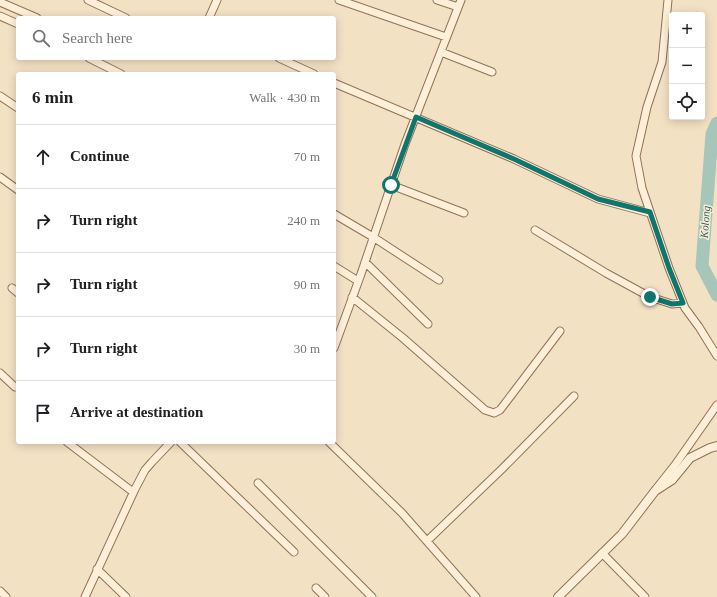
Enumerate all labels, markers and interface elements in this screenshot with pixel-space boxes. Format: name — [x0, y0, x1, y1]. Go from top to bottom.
map controls — [669, 12, 705, 120]
button: + — [669, 12, 705, 48]
search box — [16, 16, 336, 60]
icon: search — [30, 27, 52, 49]
text: Search here — [62, 30, 132, 46]
button: − — [669, 48, 705, 84]
button: locate — [669, 84, 705, 120]
text: 6 min — [32, 88, 73, 107]
text: Walk · 430 m — [249, 90, 320, 105]
icon: ahead — [32, 146, 54, 168]
text: Continue — [70, 148, 129, 164]
text: 70 m — [294, 149, 320, 164]
route start — [382, 176, 400, 194]
water label: Kolong — [698, 205, 712, 240]
icon: right — [32, 210, 54, 232]
text: Turn right — [70, 212, 137, 228]
text: 240 m — [287, 213, 320, 228]
icon: right — [32, 274, 54, 296]
text: Turn right — [70, 276, 137, 292]
text: 90 m — [294, 277, 320, 292]
route end — [641, 288, 659, 306]
icon: right — [32, 338, 54, 360]
text: Turn right — [70, 340, 137, 356]
text: 30 m — [294, 341, 320, 356]
icon: arrive — [32, 402, 54, 424]
text: Arrive at destination — [70, 404, 203, 420]

